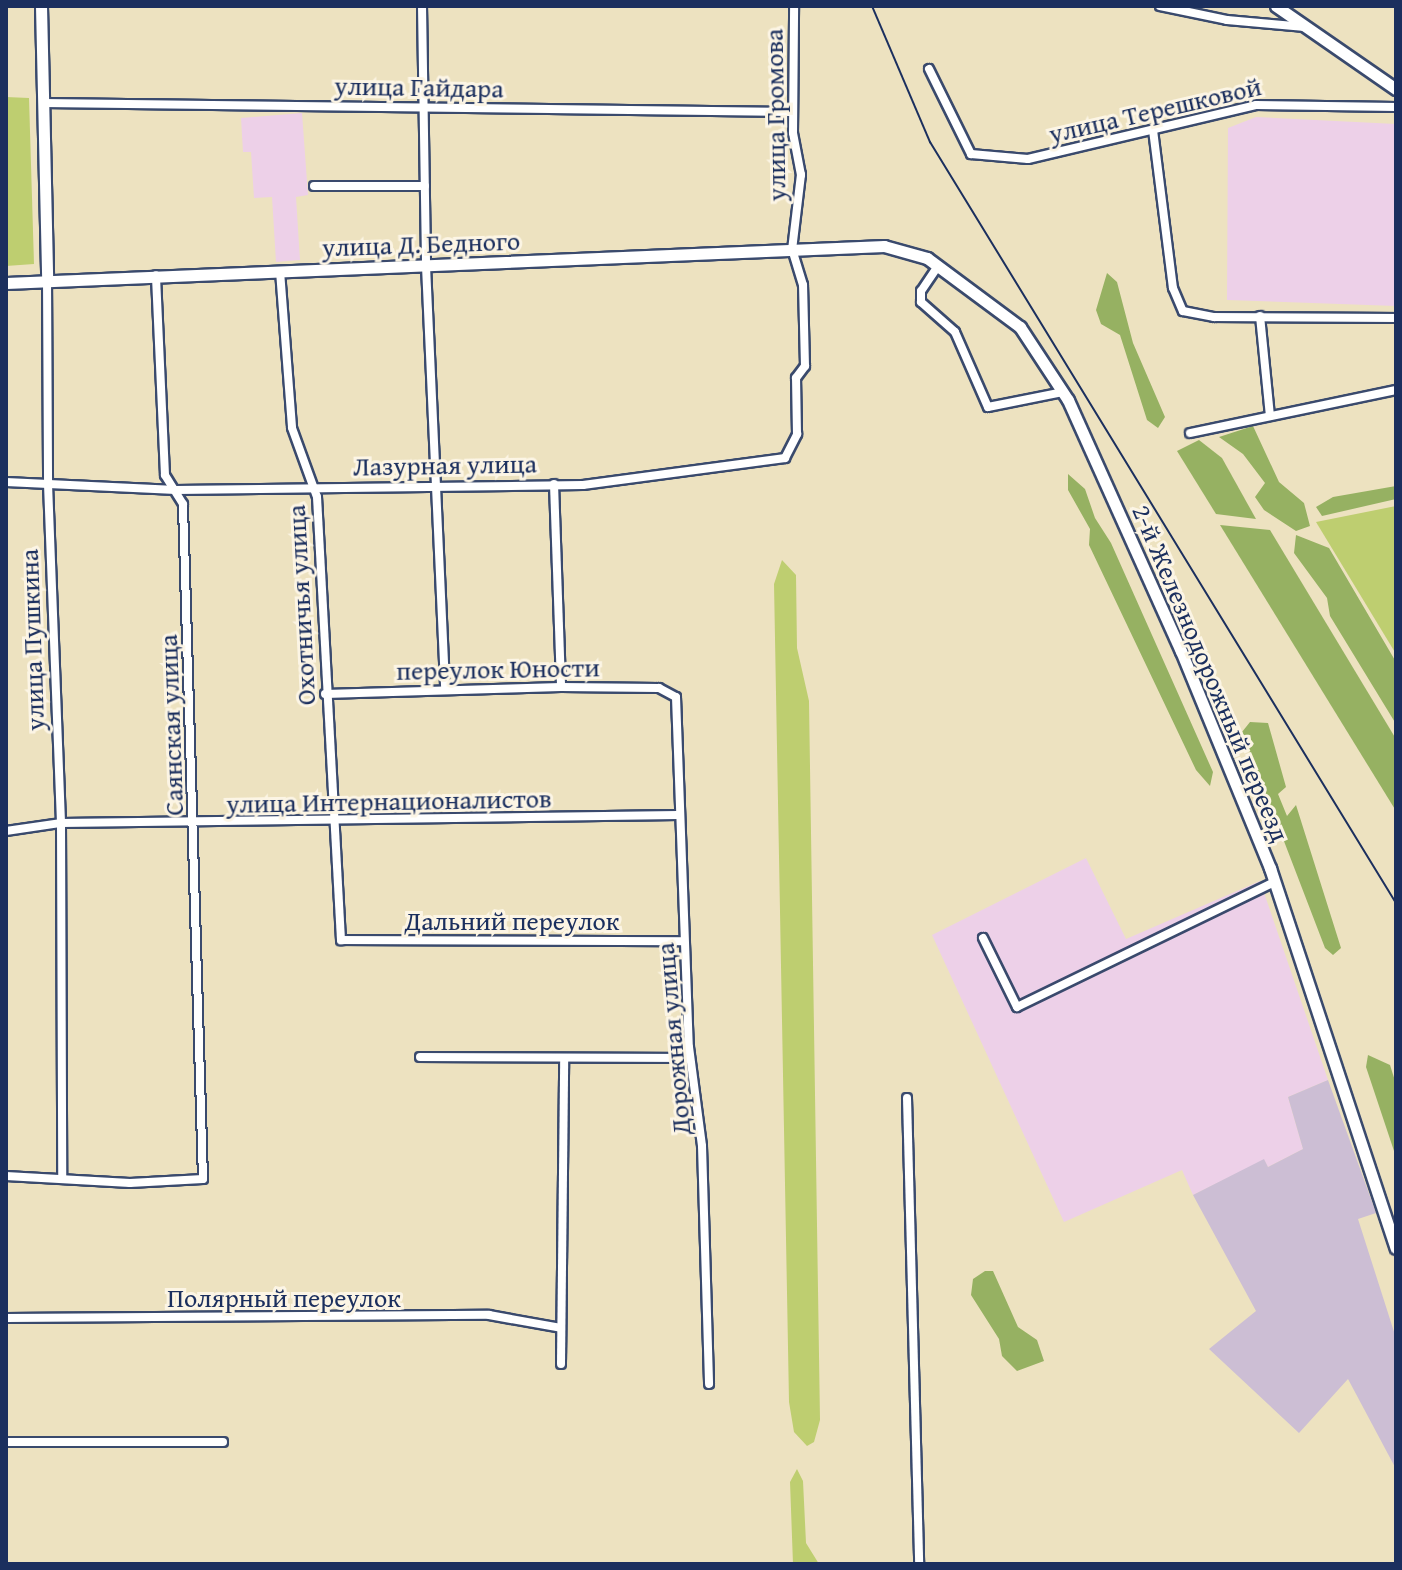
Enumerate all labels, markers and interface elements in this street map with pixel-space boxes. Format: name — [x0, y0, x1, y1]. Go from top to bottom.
street label: улица Громова — [758, 28, 792, 202]
street label: улица Гайдара — [334, 70, 504, 104]
street label: улица Терешковой — [1046, 70, 1264, 150]
street label: улица Д. Бедного — [321, 225, 521, 263]
street label: Лазурная улица — [353, 448, 537, 482]
street label: 2-й Железнодорожный переезд — [1126, 500, 1296, 846]
street label: Охотничья улица — [280, 504, 322, 706]
street label: улица Пушкина — [13, 548, 51, 732]
street label: Саянская улица — [152, 634, 190, 816]
street label: переулок Юности — [396, 652, 600, 686]
street label: улица Интернационалистов — [226, 783, 552, 819]
street label: Дальний переулок — [405, 905, 619, 937]
street label: Дорожная улица — [649, 942, 697, 1136]
street label: Полярный переулок — [167, 1282, 401, 1314]

